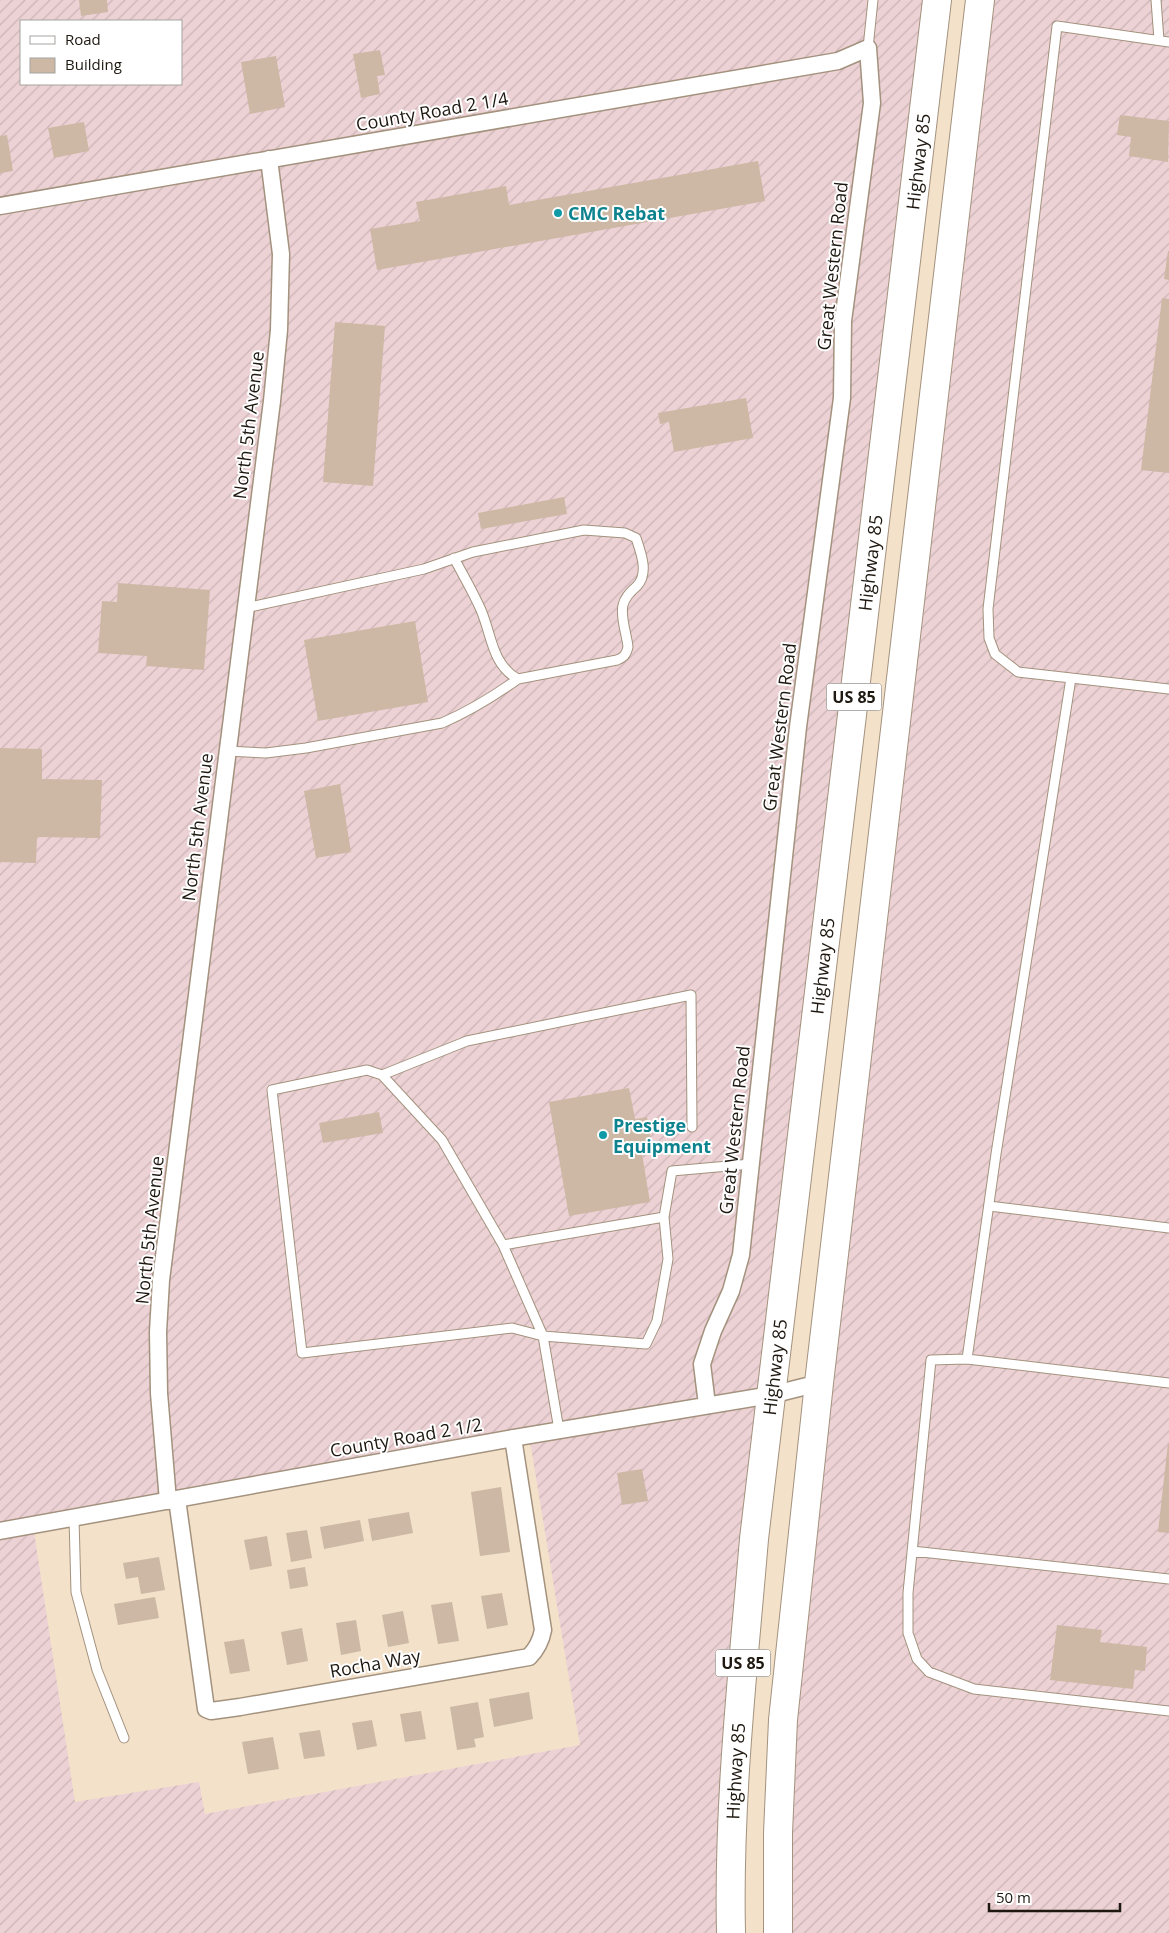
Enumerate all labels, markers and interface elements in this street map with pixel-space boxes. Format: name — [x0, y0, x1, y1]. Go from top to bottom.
legend — [20, 20, 182, 85]
text: Road — [65, 29, 101, 49]
text: Building — [65, 54, 122, 74]
street label: County Road 2 1/4 — [354, 86, 510, 136]
street label: Highway 85 — [900, 112, 935, 211]
street label: Great Western Road — [811, 180, 853, 352]
place label: CMC Rebat — [568, 201, 665, 225]
marker: CMC Rebat — [552, 207, 564, 219]
street label: North 5th Avenue — [227, 350, 269, 500]
street label: Highway 85 — [852, 513, 888, 612]
street label: Great Western Road — [757, 641, 801, 813]
road number: US 85 — [826, 684, 882, 710]
street label: North 5th Avenue — [176, 752, 218, 902]
street label: Highway 85 — [805, 916, 840, 1015]
street label: Great Western Road — [713, 1044, 755, 1216]
place label: Prestige Equipment — [613, 1113, 711, 1158]
marker: Prestige Equipment — [597, 1129, 609, 1141]
street label: North 5th Avenue — [129, 1155, 169, 1305]
street label: Highway 85 — [757, 1318, 792, 1417]
street label: County Road 2 1/2 — [328, 1412, 484, 1462]
street label: Rocha Way — [328, 1643, 423, 1683]
road number: US 85 — [716, 1650, 770, 1676]
street label: Highway 85 — [720, 1722, 750, 1820]
scale bar — [989, 1880, 1120, 1912]
text: 50 m — [996, 1887, 1031, 1907]

